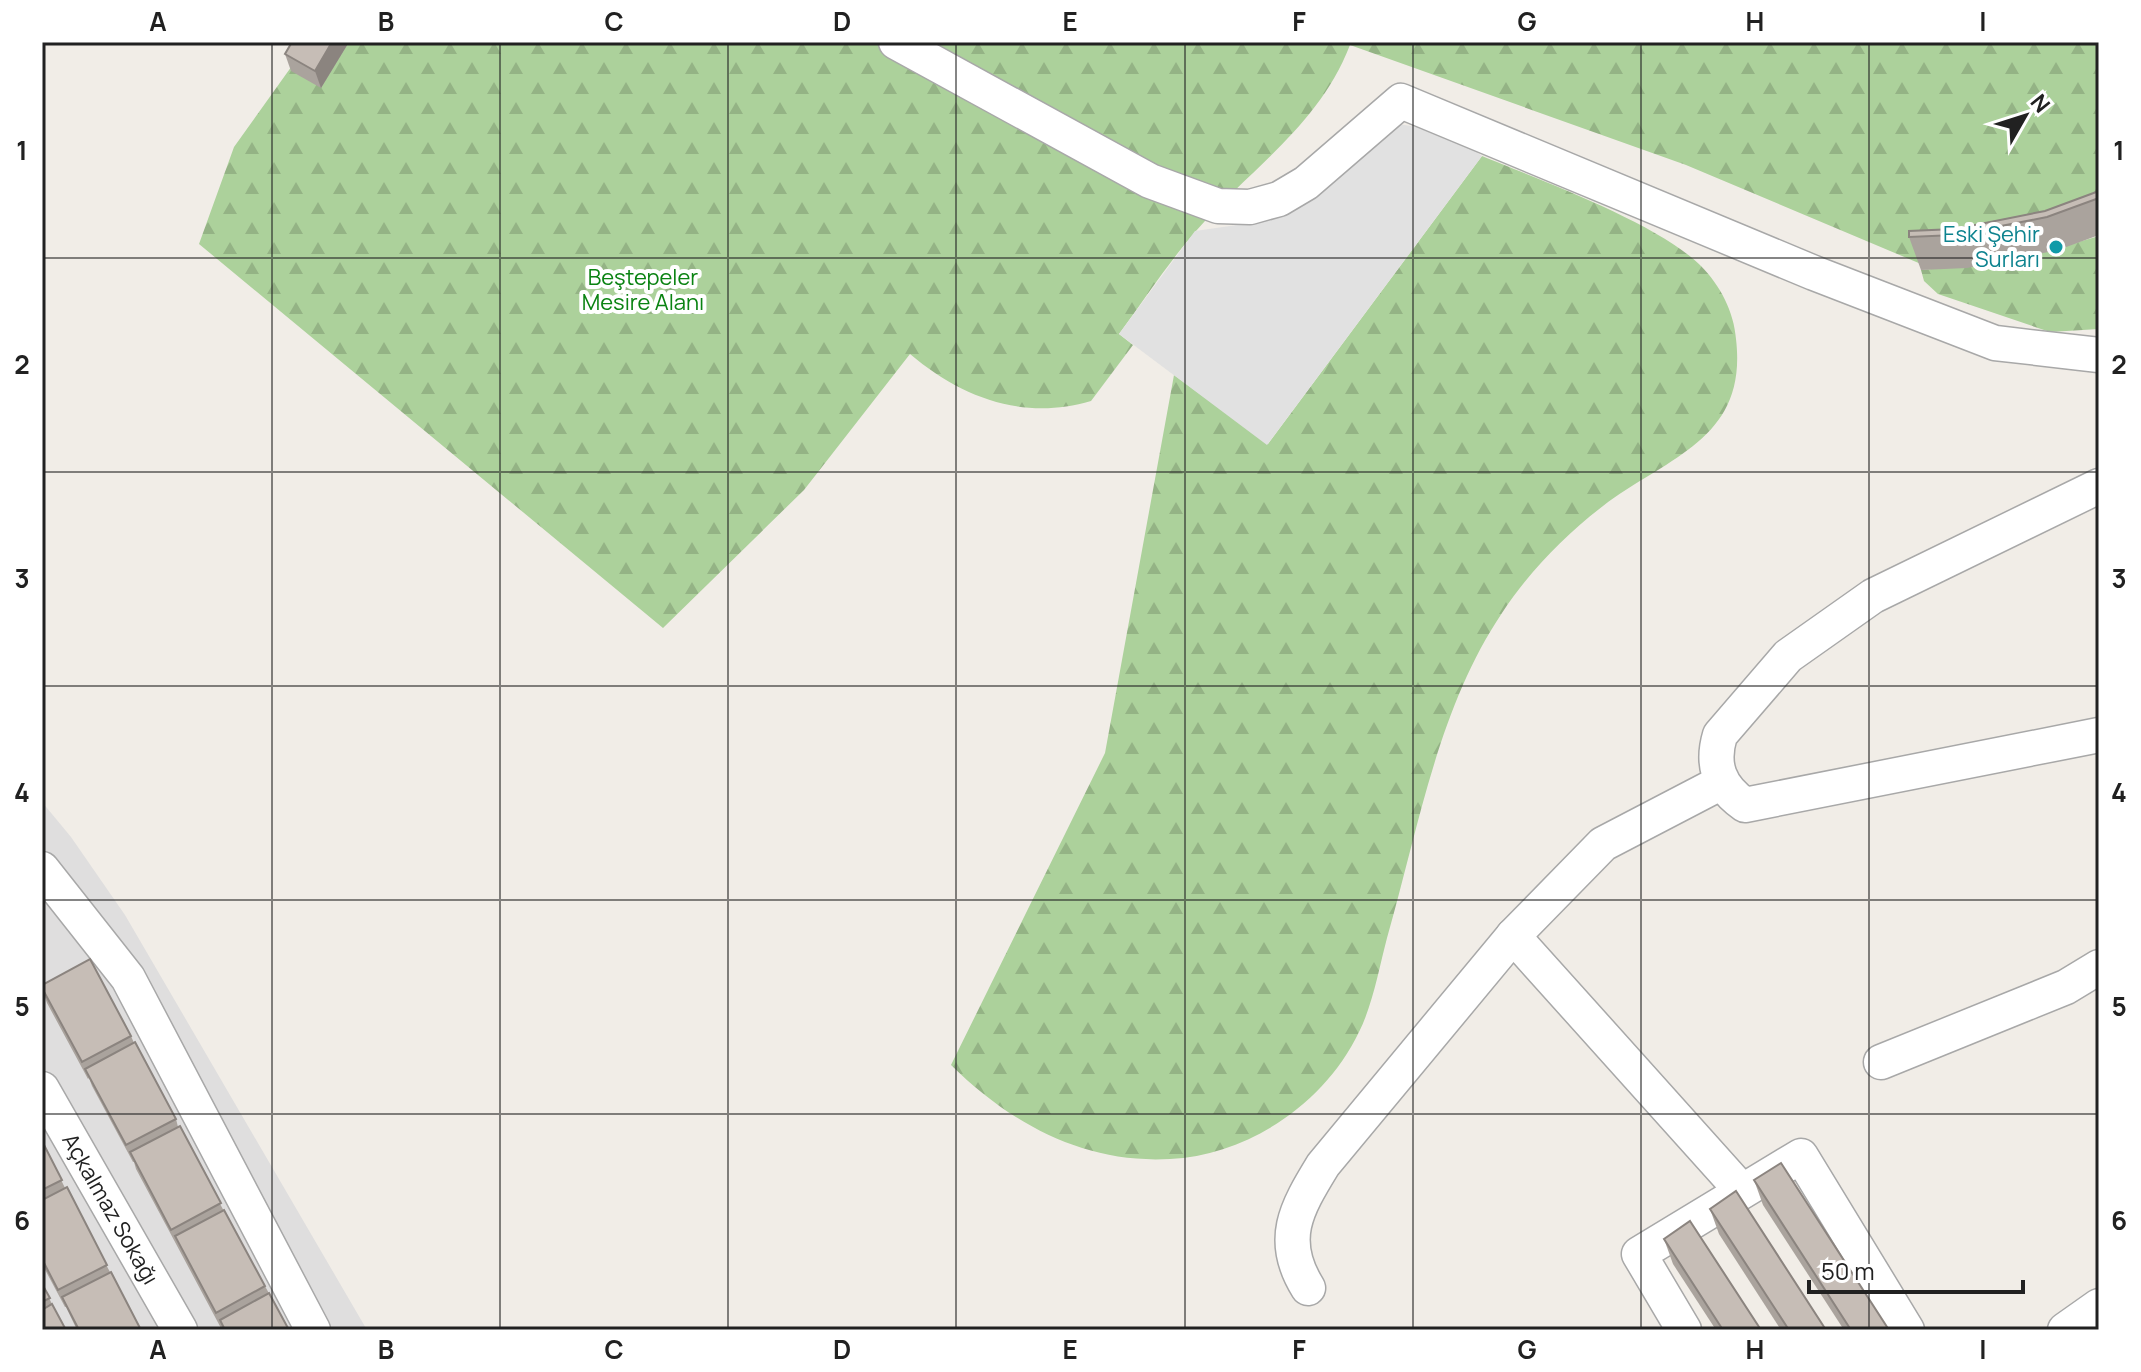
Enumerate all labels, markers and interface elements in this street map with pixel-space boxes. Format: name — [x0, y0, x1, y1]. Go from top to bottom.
text: A — [149, 3, 167, 39]
text: B — [378, 3, 394, 39]
text: C — [604, 3, 624, 39]
text: D — [833, 3, 851, 39]
text: E — [1062, 3, 1078, 39]
text: F — [1292, 3, 1306, 39]
text: G — [1517, 3, 1537, 39]
text: H — [1746, 3, 1764, 39]
text: I — [1979, 3, 1987, 39]
north arrow — [1985, 76, 2065, 156]
text: N — [2024, 88, 2057, 119]
text: 1 — [16, 132, 28, 168]
text: 1 — [2113, 132, 2125, 168]
place label: Eski Şehir Surları — [1943, 219, 2040, 274]
marker: Eski Şehir Surları — [2047, 238, 2065, 256]
park label: Beştepeler Mesire Alanı — [582, 262, 704, 317]
text: 2 — [14, 346, 30, 382]
text: 2 — [2111, 346, 2127, 382]
text: 3 — [14, 560, 30, 596]
text: 3 — [2111, 560, 2127, 596]
text: 4 — [14, 774, 30, 810]
text: 4 — [2111, 774, 2127, 810]
text: 5 — [14, 988, 30, 1024]
text: 5 — [2111, 988, 2127, 1024]
street label: Açkalmaz Sokağı — [55, 1128, 166, 1290]
text: 6 — [14, 1202, 30, 1238]
text: 6 — [2111, 1202, 2127, 1238]
scale bar — [1809, 1244, 2023, 1294]
text: 50 m — [1821, 1254, 1875, 1287]
text: A — [149, 1331, 167, 1367]
text: B — [378, 1331, 394, 1367]
text: C — [604, 1331, 624, 1367]
text: D — [833, 1331, 851, 1367]
text: E — [1062, 1331, 1078, 1367]
text: F — [1292, 1331, 1306, 1367]
text: G — [1517, 1331, 1537, 1367]
text: H — [1746, 1331, 1764, 1367]
text: I — [1979, 1331, 1987, 1367]

